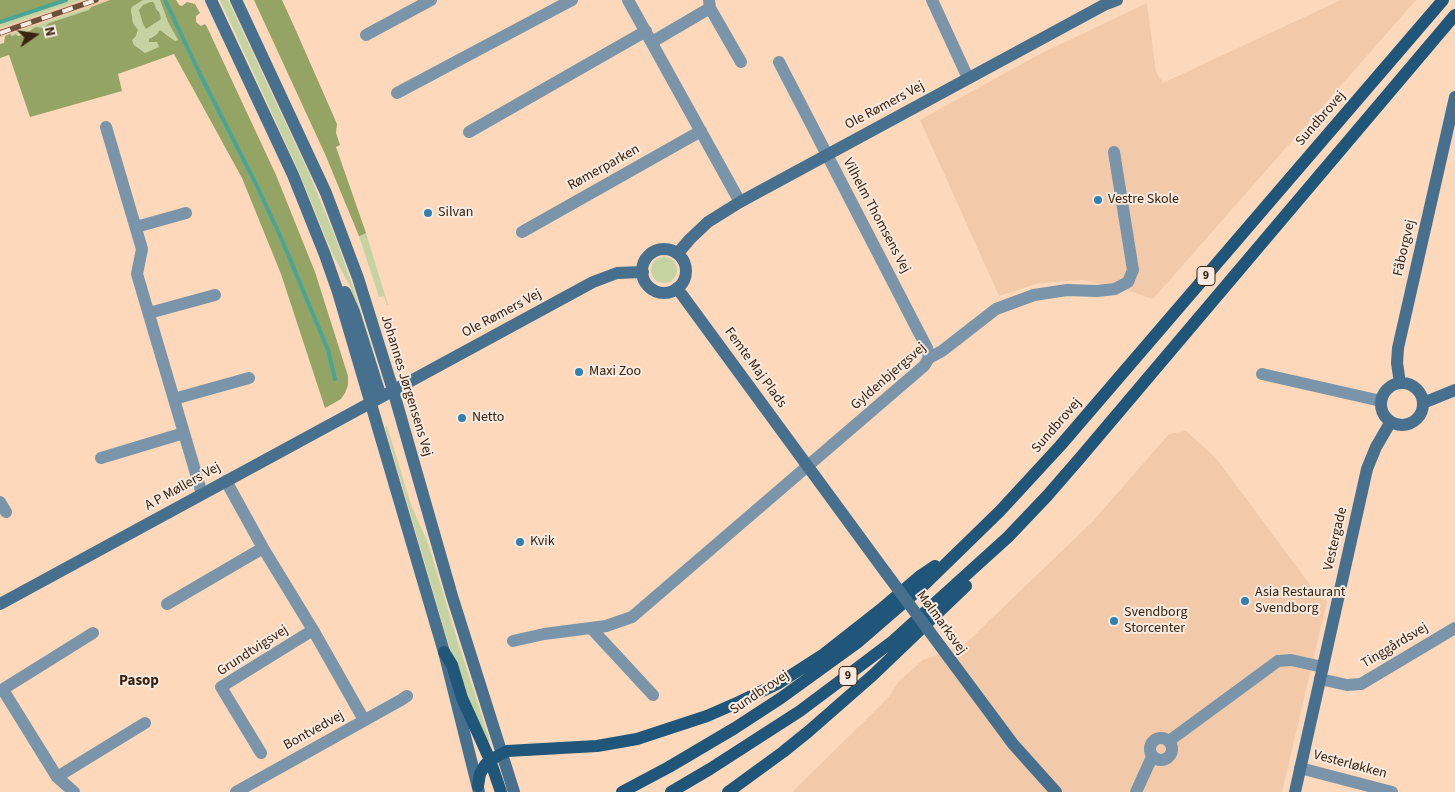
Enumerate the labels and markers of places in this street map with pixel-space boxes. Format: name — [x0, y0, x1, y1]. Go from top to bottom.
place label: Vestre Skole — [1108, 192, 1179, 208]
marker: Vestre Skole — [1092, 194, 1104, 206]
place label: Silvan — [438, 205, 473, 221]
marker: Silvan — [422, 207, 434, 219]
place label: Maxi Zoo — [589, 364, 641, 380]
marker: Maxi Zoo — [573, 366, 585, 378]
place label: Netto — [472, 410, 504, 426]
marker: Netto — [456, 412, 468, 424]
place label: Kvik — [530, 534, 555, 550]
marker: Kvik — [514, 536, 526, 548]
place label: Asia Restaurant Svendborg — [1255, 585, 1346, 618]
marker: Asia Restaurant Svendborg — [1239, 595, 1251, 607]
place label: Svendborg Storcenter — [1124, 605, 1187, 638]
marker: Svendborg Storcenter — [1108, 615, 1120, 627]

